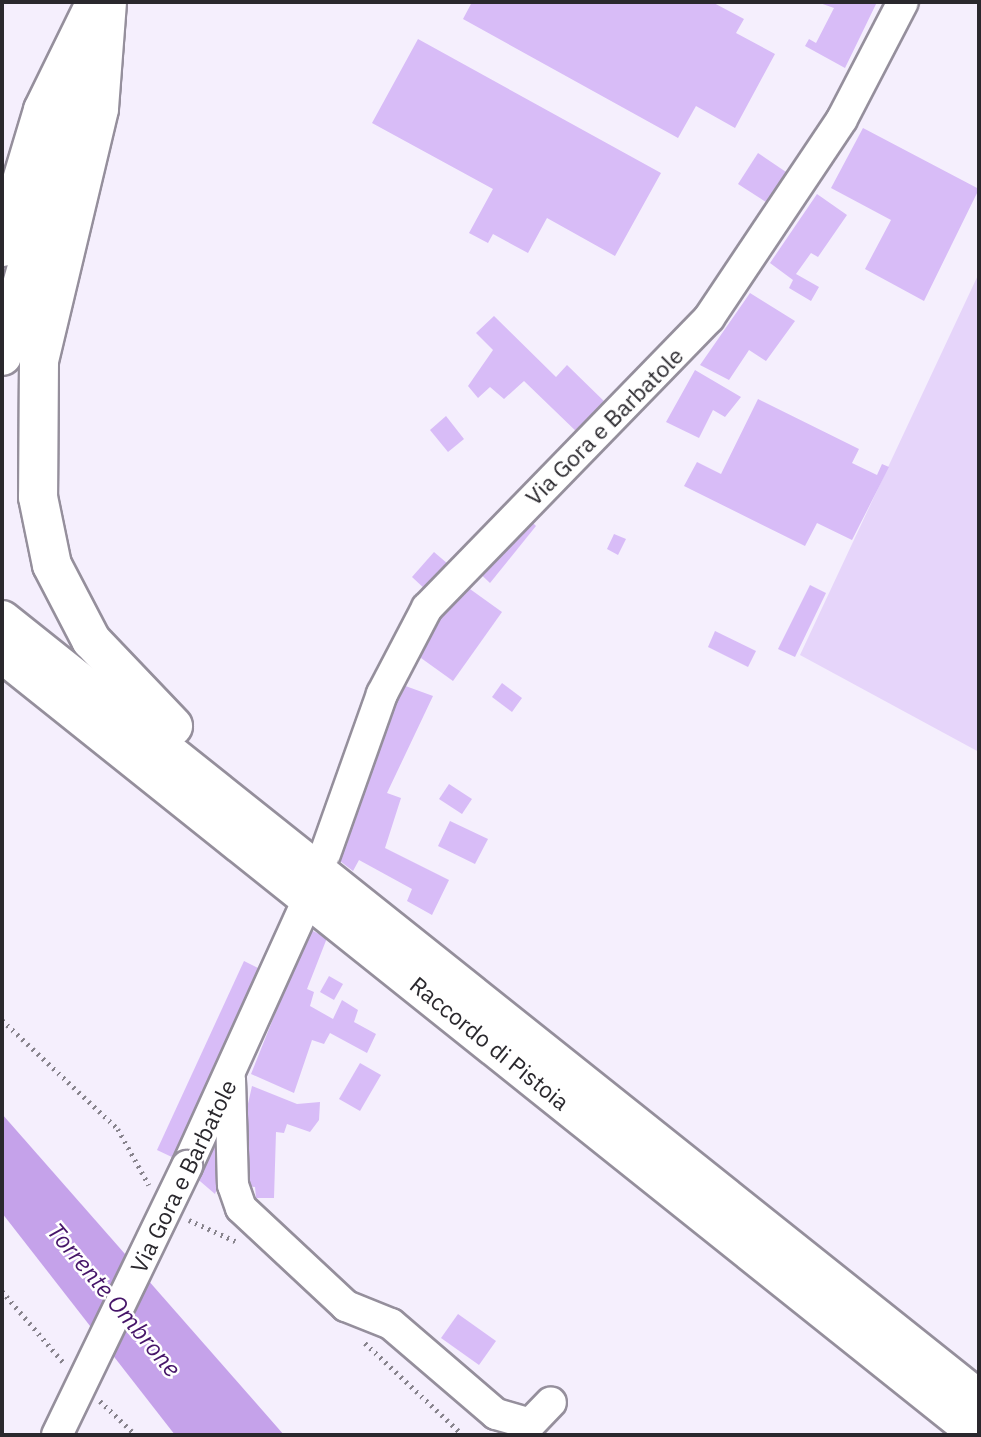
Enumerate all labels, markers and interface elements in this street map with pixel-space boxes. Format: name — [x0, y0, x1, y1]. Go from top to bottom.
street label: Via Gora e Barbatole — [519, 341, 689, 511]
street label: Raccordo di Pistoia — [405, 970, 575, 1116]
street label: Via Gora e Barbatole — [124, 1075, 242, 1277]
water label: Torrente Ombrone — [41, 1217, 187, 1383]

